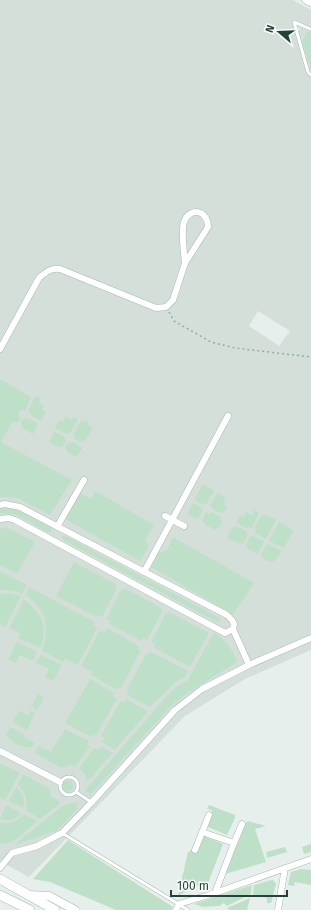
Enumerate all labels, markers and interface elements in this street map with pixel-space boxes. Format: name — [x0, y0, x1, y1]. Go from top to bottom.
north arrow — [259, 12, 299, 52]
text: N — [263, 23, 277, 34]
scale bar — [171, 872, 287, 898]
text: 100 m — [177, 879, 209, 893]

